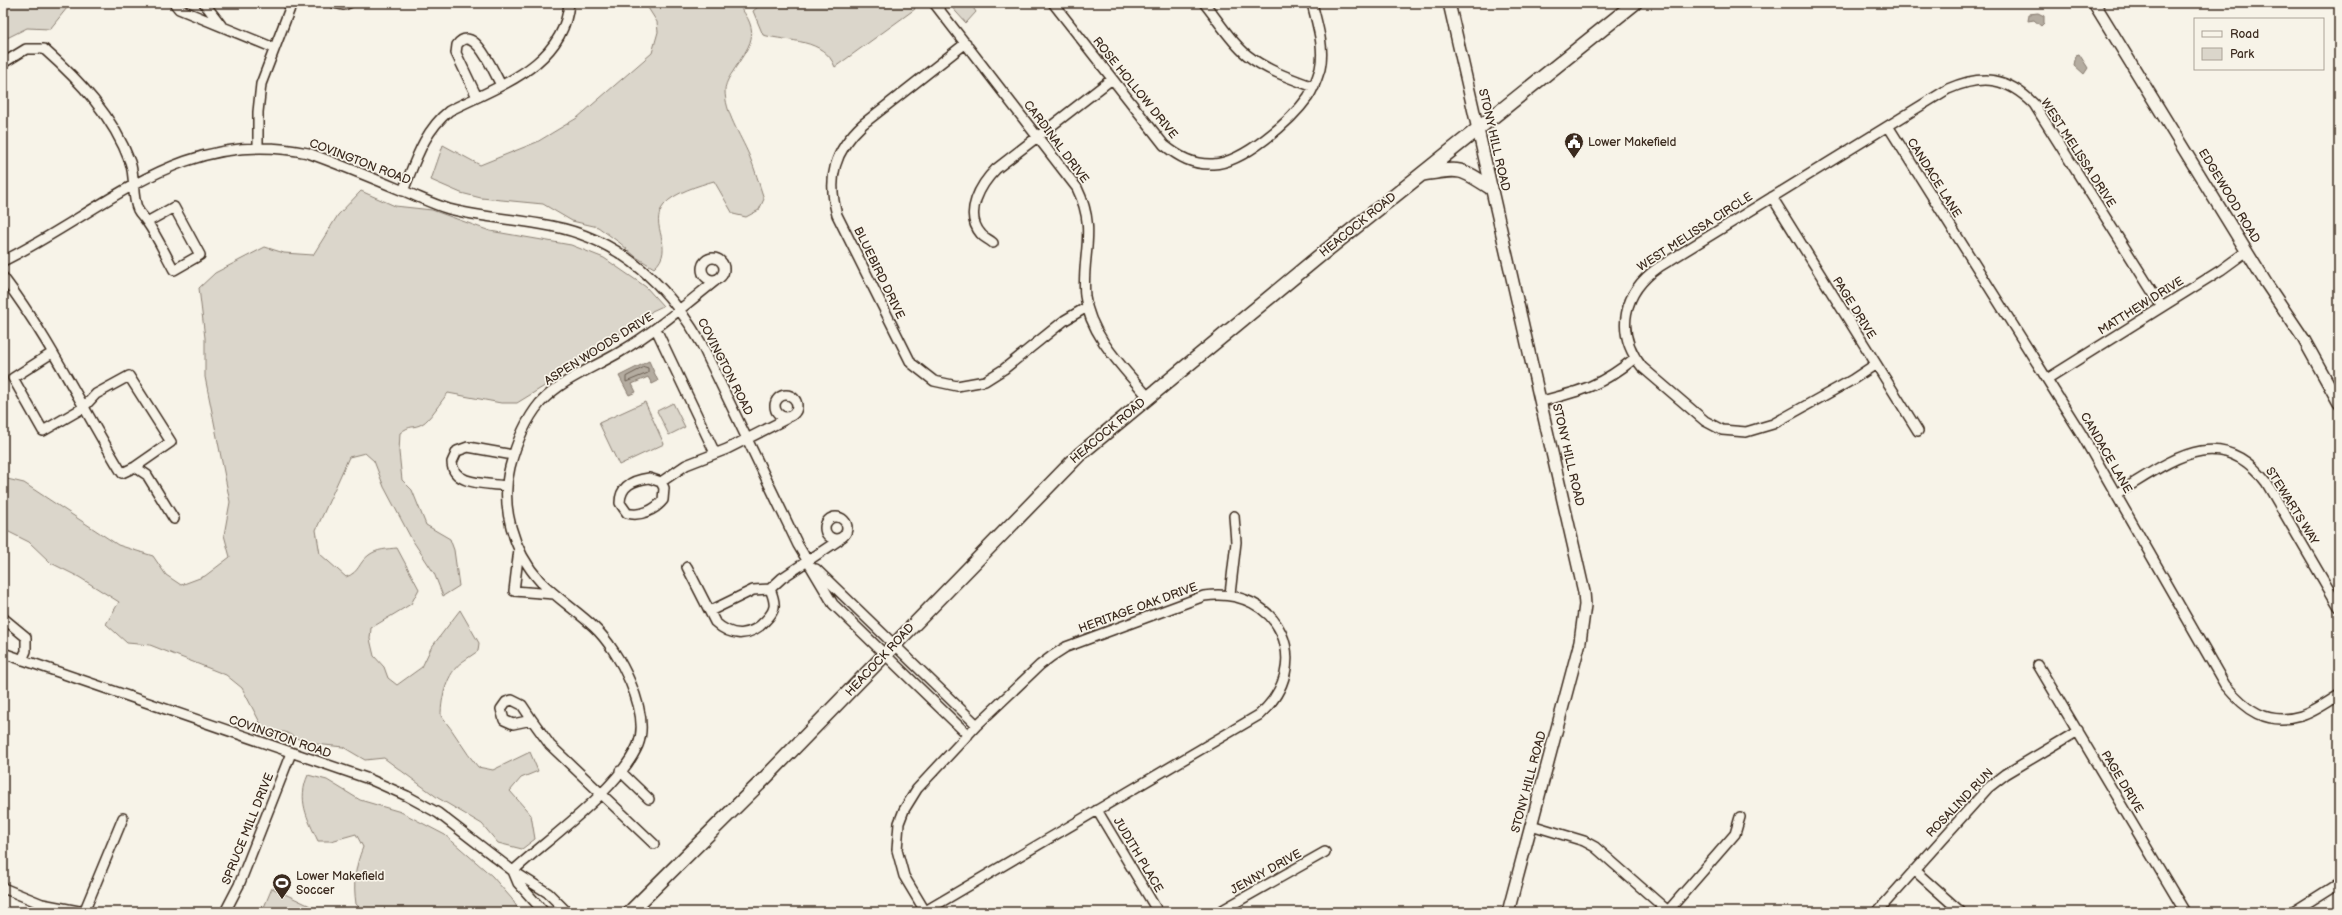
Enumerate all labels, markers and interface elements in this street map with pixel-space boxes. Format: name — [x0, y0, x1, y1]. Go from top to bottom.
legend — [2194, 18, 2324, 70]
text: Road — [2230, 27, 2259, 42]
street label: ROSE HOLLOW DRIVE — [1089, 34, 1181, 142]
text: Park — [2230, 47, 2254, 62]
street label: STONY HILL ROAD — [1475, 87, 1513, 193]
street label: WEST MELISSA DRIVE — [2037, 96, 2119, 210]
street label: CARDINAL DRIVE — [1020, 98, 1092, 186]
public building icon: Lower Makefield — [1563, 131, 1585, 159]
place label: Lower Makefield — [1588, 135, 1676, 150]
street label: CANDACE LANE — [1903, 135, 1965, 221]
street label: COVINGTON ROAD — [307, 136, 413, 188]
street label: EDGEWOOD ROAD — [2195, 146, 2263, 246]
street label: HEACOCK ROAD — [1317, 189, 1399, 260]
street label: WEST MELISSA CIRCLE — [1635, 189, 1756, 275]
street label: BLUEBIRD DRIVE — [850, 224, 908, 322]
street label: PAGE DRIVE — [1829, 274, 1879, 342]
street label: MATTHEW DRIVE — [2095, 274, 2187, 338]
street label: ASPEN WOODS DRIVE — [542, 309, 656, 389]
street label: COVINGTON ROAD — [694, 316, 756, 418]
street label: HEACOCK ROAD — [1067, 395, 1149, 467]
street label: STONY HILL ROAD — [1549, 402, 1587, 508]
street label: CANDACE LANE — [2077, 410, 2135, 496]
street label: STEWARTS WAY — [2262, 464, 2322, 548]
street label: HERITAGE OAK DRIVE — [1076, 579, 1200, 637]
street label: HEACOCK ROAD — [842, 620, 918, 700]
street label: COVINGTON ROAD — [227, 712, 333, 762]
street label: STONY HILL ROAD — [1508, 729, 1550, 835]
street label: PAGE DRIVE — [2097, 748, 2147, 816]
street label: ROSALIND RUN — [1923, 765, 1997, 841]
street label: SPRUCE MILL DRIVE — [219, 771, 277, 887]
street label: JUDITH PLACE — [1110, 815, 1166, 895]
street label: JENNY DRIVE — [1228, 846, 1304, 898]
place label: Lower Makefield Soccer — [296, 869, 384, 898]
sports icon: Lower Makefield Soccer — [271, 872, 293, 900]

